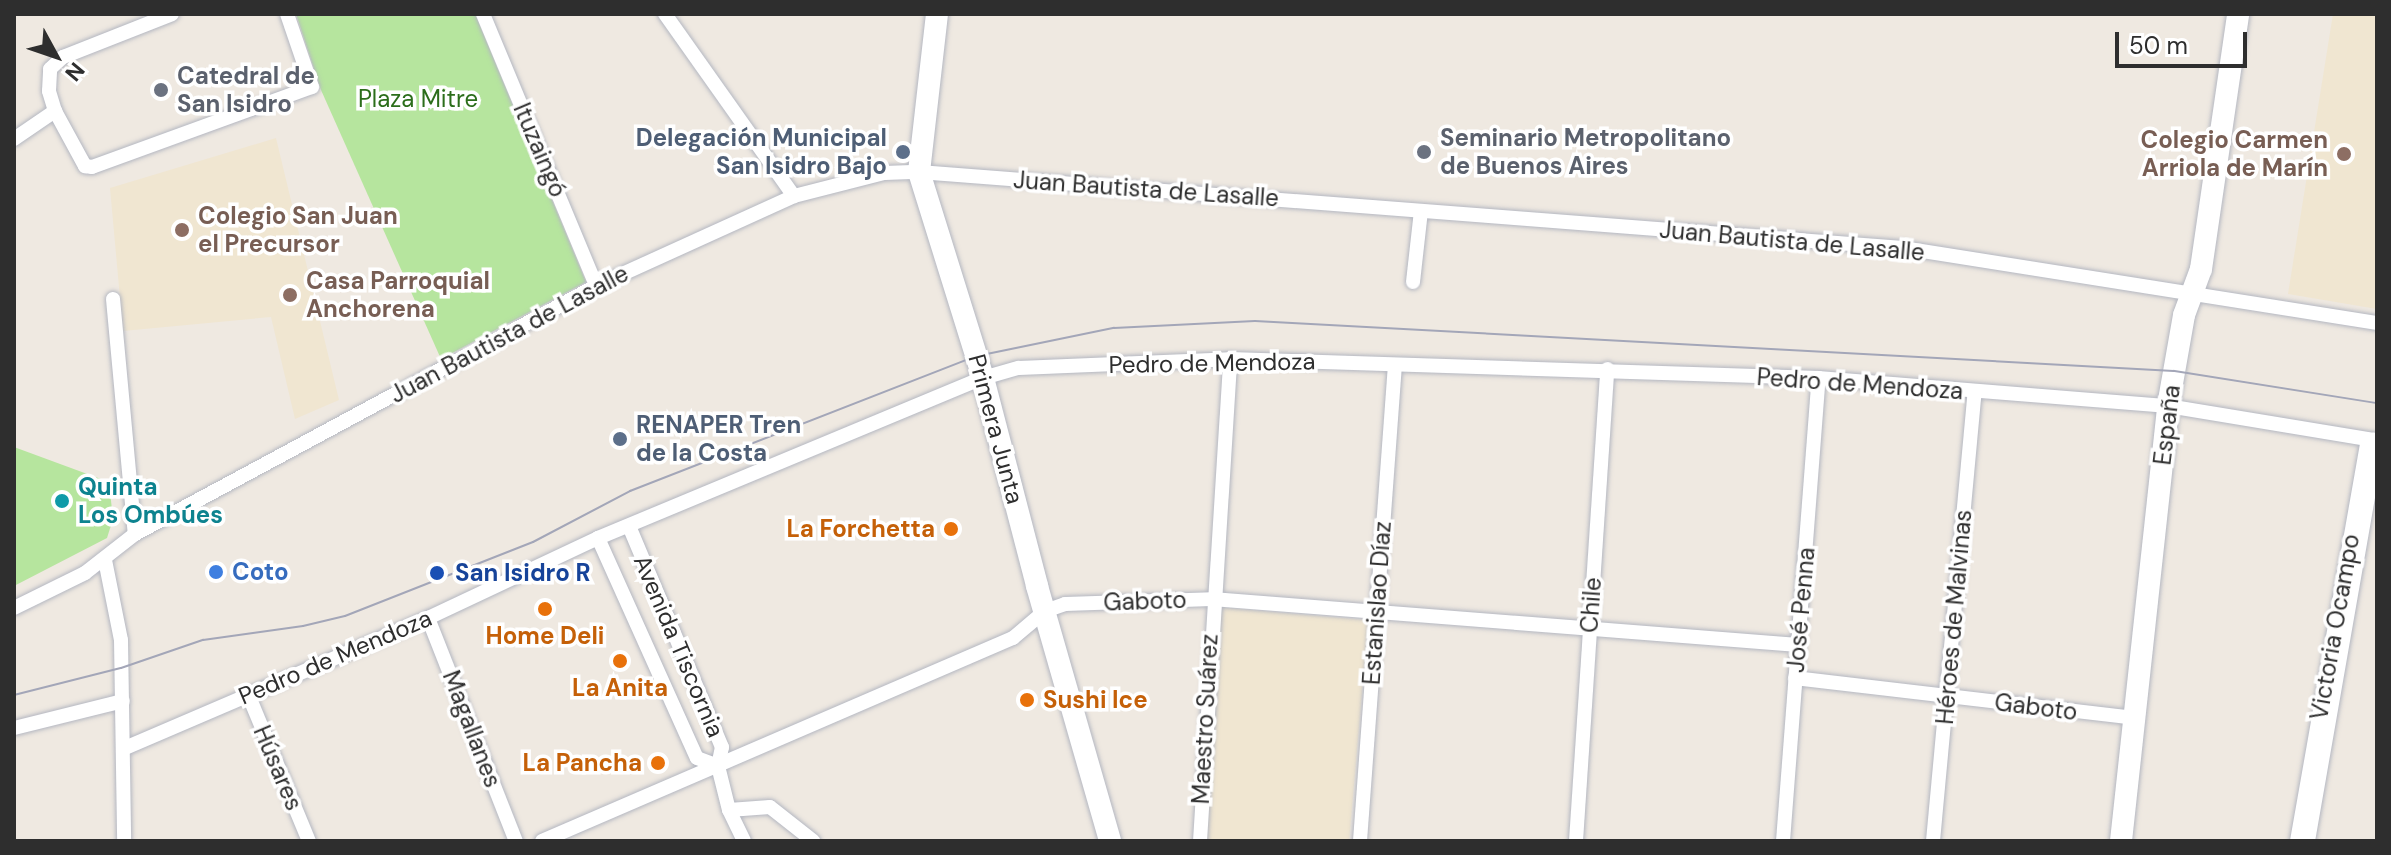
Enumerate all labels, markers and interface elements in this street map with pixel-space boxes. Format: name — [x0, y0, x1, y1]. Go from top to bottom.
north arrow — [16, 16, 96, 96]
scale bar — [2119, 16, 2251, 66]
text: 50 m — [2129, 30, 2188, 61]
text: N — [59, 56, 91, 87]
place label: Catedral de San Isidro — [177, 62, 315, 118]
marker: Catedral de San Isidro — [152, 81, 170, 99]
park label: Plaza Mitre — [358, 85, 478, 113]
street label: Ituzaingó — [507, 99, 573, 201]
place label: Delegación Municipal San Isidro Bajo — [636, 124, 887, 180]
place label: Seminario Metropolitano de Buenos Aires — [1440, 124, 1731, 180]
place label: Colegio Carmen Arriola de Marín — [2141, 126, 2328, 182]
marker: Delegación Municipal San Isidro Bajo — [894, 143, 912, 161]
marker: Seminario Metropolitano de Buenos Aires — [1415, 143, 1433, 161]
marker: Colegio Carmen Arriola de Marín — [2335, 145, 2353, 163]
street label: Juan Bautista de Lasalle — [1012, 165, 1280, 213]
place label: Colegio San Juan el Precursor — [198, 202, 398, 258]
street label: Juan Bautista de Lasalle — [1658, 215, 1926, 267]
marker: Colegio San Juan el Precursor — [173, 221, 191, 239]
street label: Juan Bautista de Lasalle — [385, 259, 633, 409]
place label: Casa Parroquial Anchorena — [306, 267, 490, 323]
marker: Casa Parroquial Anchorena — [281, 286, 299, 304]
street label: Pedro de Mendoza — [1108, 347, 1316, 379]
street label: Primera Junta — [962, 351, 1030, 507]
street label: Pedro de Mendoza — [1756, 362, 1964, 406]
street label: España — [2148, 383, 2186, 467]
place label: RENAPER Tren de la Costa — [636, 411, 801, 467]
marker: RENAPER Tren de la Costa — [611, 430, 629, 448]
place label: Quinta Los Ombúes — [78, 473, 223, 529]
marker: Quinta Los Ombúes — [53, 492, 71, 510]
street label: Héroes de Malvinas — [1930, 508, 1978, 726]
place label: La Forchetta — [786, 515, 935, 543]
marker: La Forchetta — [942, 520, 960, 538]
street label: Estanislao Díaz — [1357, 520, 1397, 686]
street label: Victoria Ocampo — [2304, 532, 2366, 722]
street label: José Penna — [1781, 546, 1821, 674]
street label: Avenida Tiscornia — [628, 551, 730, 741]
place label: Coto — [232, 558, 289, 586]
place label: San Isidro R — [455, 559, 591, 587]
marker: San Isidro R — [426, 562, 448, 584]
marker: Coto — [207, 563, 225, 581]
street label: Chile — [1575, 576, 1607, 634]
street label: Gaboto — [1103, 585, 1187, 617]
marker: Home Deli — [536, 600, 554, 618]
street label: Pedro de Mendoza — [234, 603, 436, 711]
place label: Home Deli — [486, 622, 604, 650]
street label: Maestro Suárez — [1186, 633, 1224, 805]
marker: La Anita — [611, 652, 629, 670]
street label: Magallanes — [437, 666, 507, 792]
place label: La Anita — [572, 674, 668, 702]
place label: Sushi Ice — [1043, 686, 1148, 714]
street label: Gaboto — [1993, 688, 2079, 726]
marker: Sushi Ice — [1018, 691, 1036, 709]
street label: Húsares — [247, 721, 309, 815]
place label: La Pancha — [523, 749, 642, 777]
marker: La Pancha — [649, 754, 667, 772]

